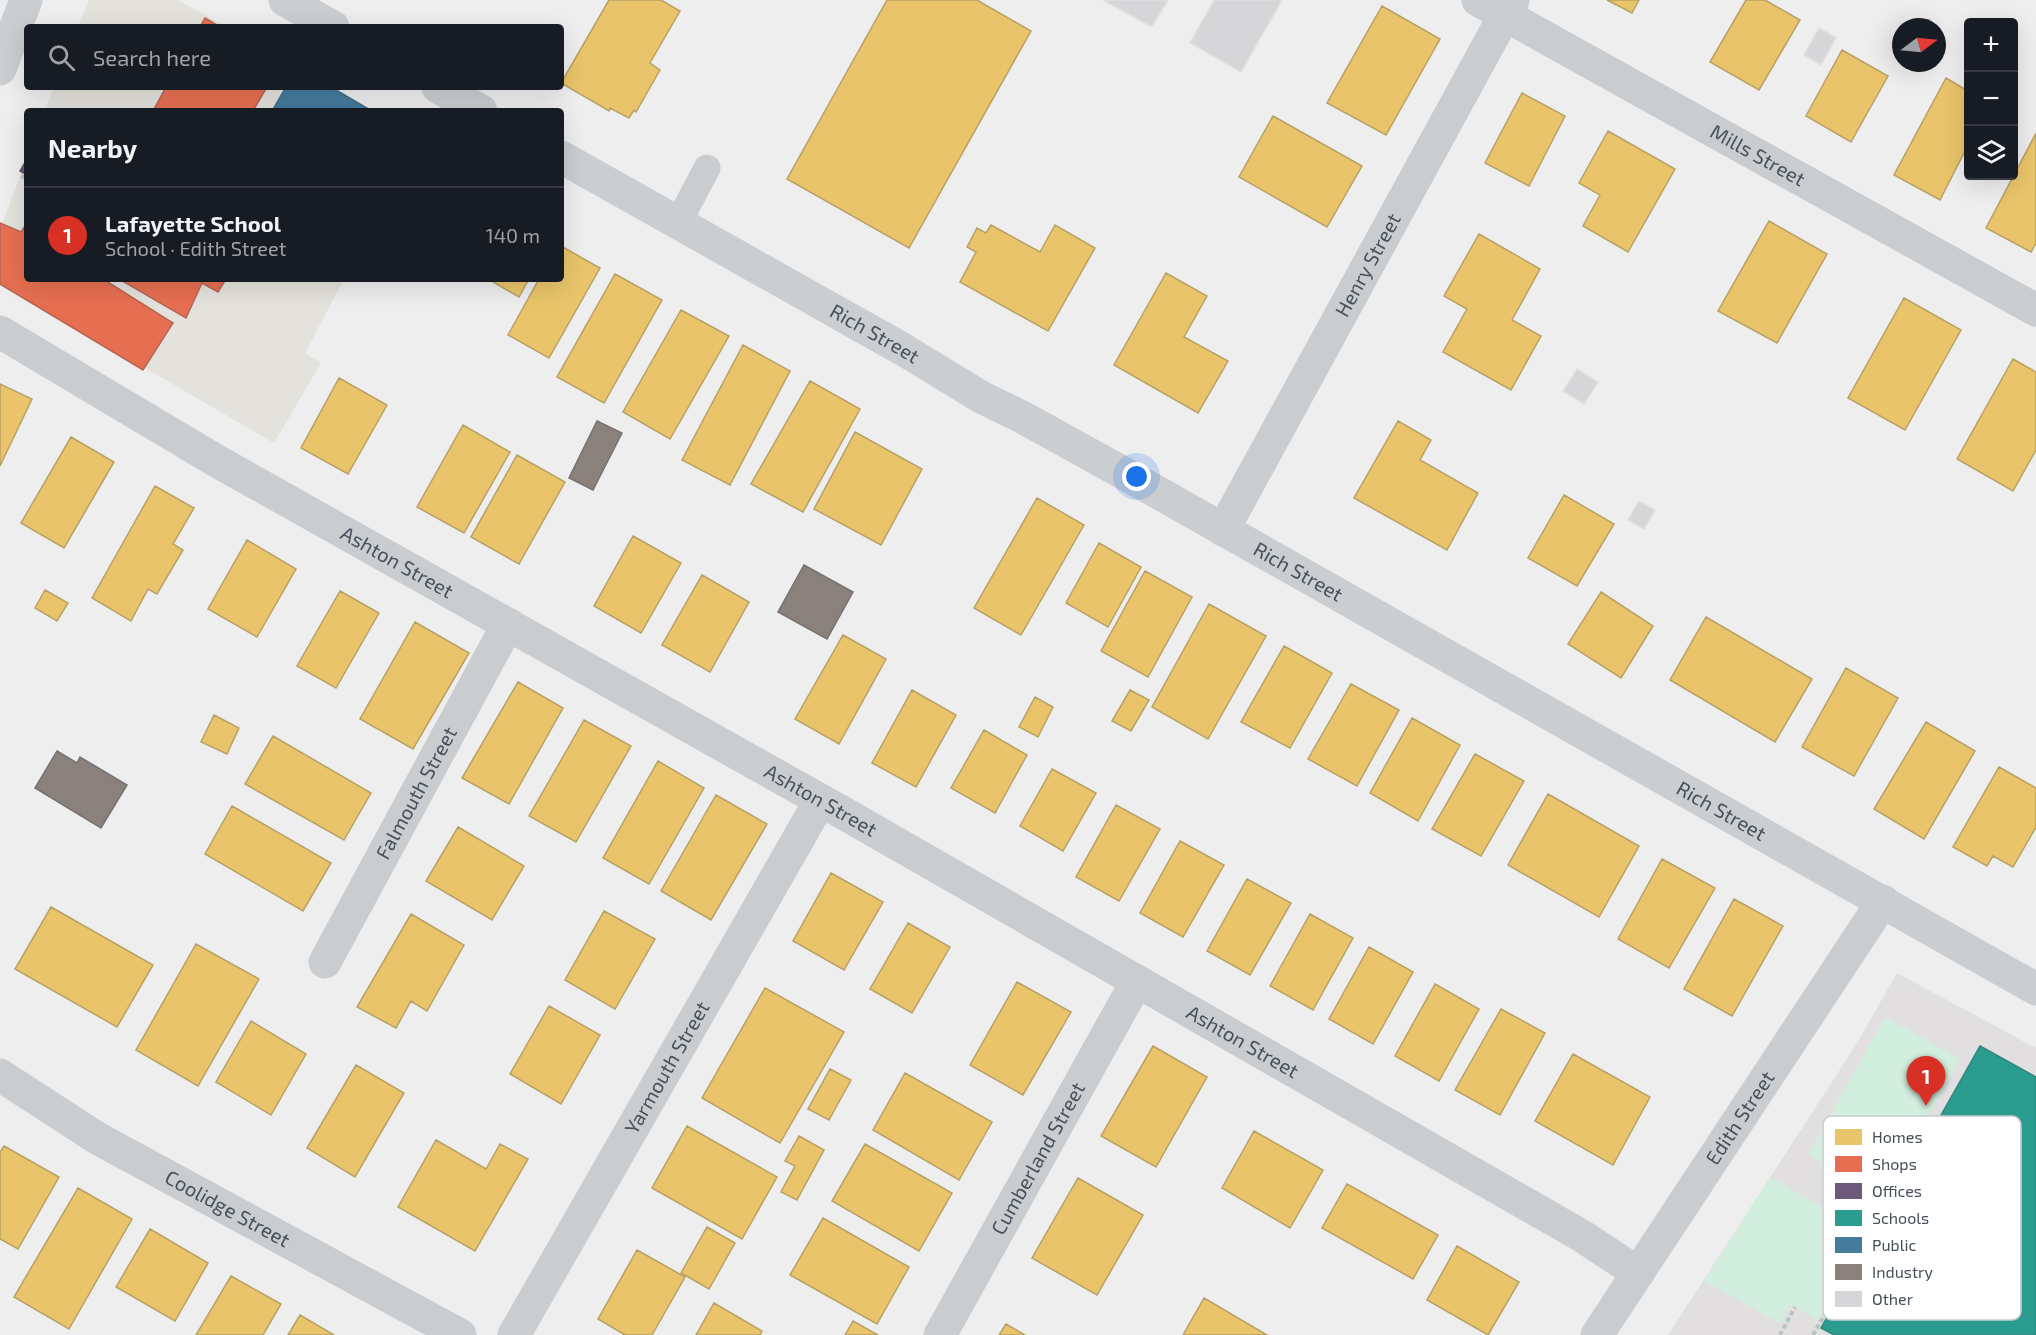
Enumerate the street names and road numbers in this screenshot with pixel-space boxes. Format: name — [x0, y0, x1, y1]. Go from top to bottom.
street label: Mills Street — [1707, 119, 1810, 191]
street label: Henry Street — [1329, 208, 1405, 320]
street label: Rich Street — [826, 298, 925, 368]
street label: Ashton Street — [337, 520, 458, 603]
street label: Rich Street — [1250, 536, 1348, 606]
street label: Falmouth Street — [370, 722, 461, 863]
street label: Ashton Street — [761, 758, 882, 841]
street label: Rich Street — [1673, 775, 1771, 845]
street label: Yarmouth Street — [619, 996, 714, 1138]
street label: Ashton Street — [1183, 999, 1304, 1082]
street label: Edith Street — [1700, 1066, 1779, 1169]
street label: Cumberland Street — [985, 1077, 1090, 1238]
street label: Coolidge Street — [161, 1164, 295, 1252]

